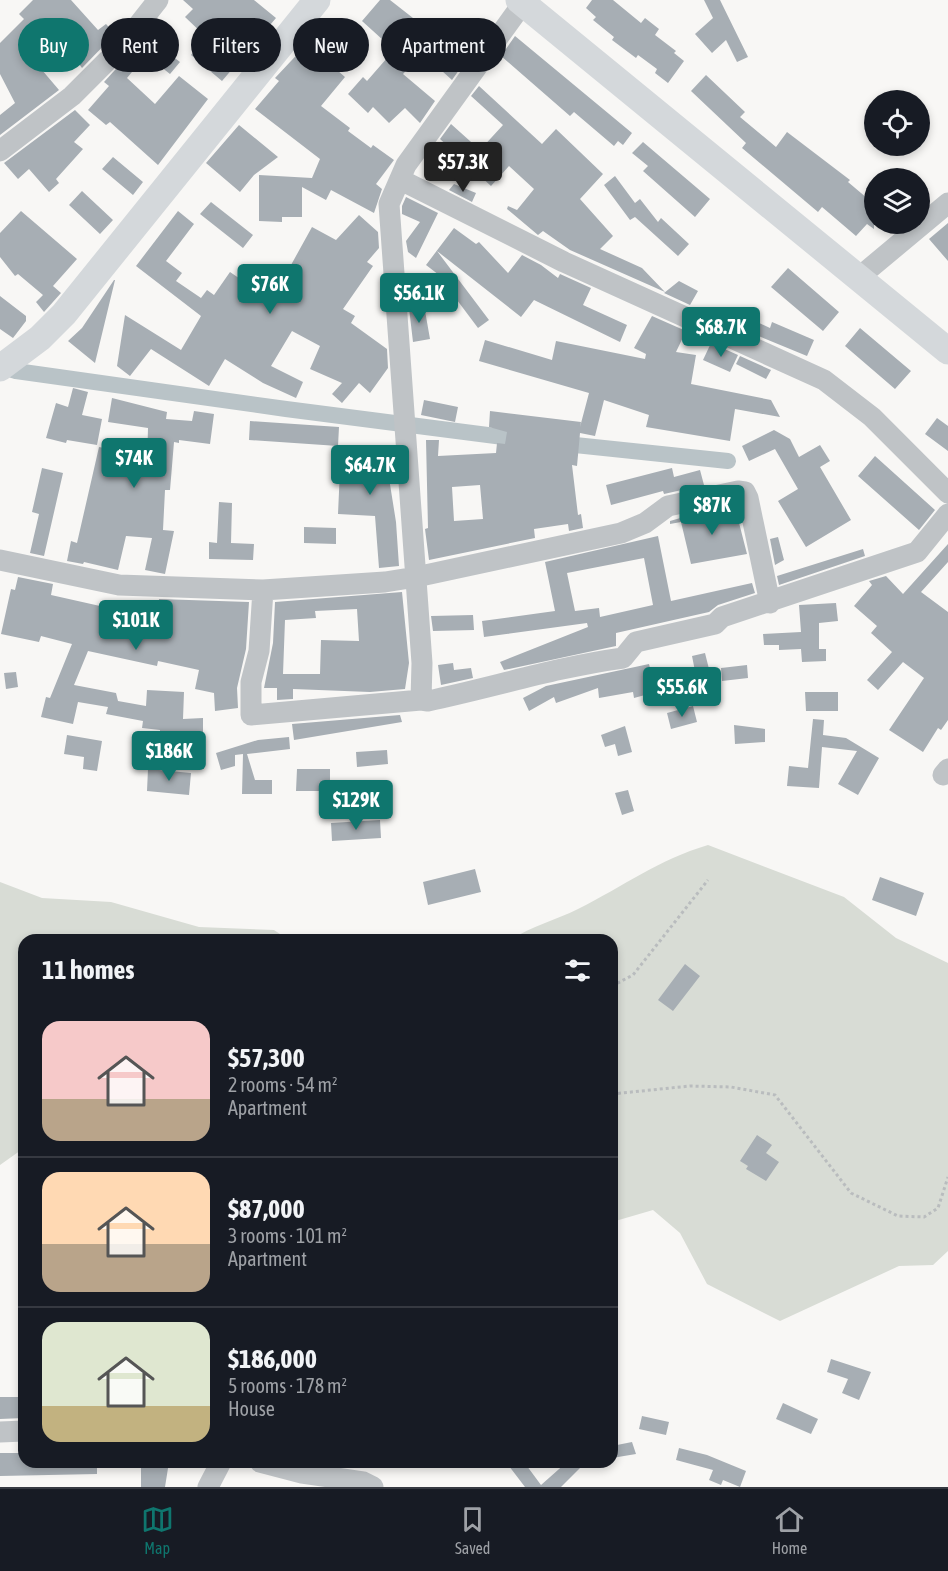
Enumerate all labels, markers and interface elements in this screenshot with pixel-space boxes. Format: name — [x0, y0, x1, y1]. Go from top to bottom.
chip: Buy — [18, 18, 89, 72]
chip: Rent — [101, 18, 179, 72]
chip: Filters — [191, 18, 281, 72]
chip: New — [293, 18, 369, 72]
chip: Apartment — [381, 18, 506, 72]
map controls — [864, 90, 930, 234]
button: locate — [864, 90, 930, 156]
pin: $57.3K — [414, 142, 512, 193]
text: $57.3K — [438, 150, 488, 173]
button: layers — [864, 168, 930, 234]
pin: $76K — [234, 264, 306, 315]
text: $76K — [252, 272, 289, 295]
pin: $56.1K — [370, 273, 468, 324]
text: $56.1K — [394, 281, 444, 304]
pin: $68.7K — [672, 307, 770, 358]
text: $68.7K — [696, 315, 746, 338]
pin: $74K — [98, 438, 170, 489]
pin: $64.7K — [321, 445, 419, 496]
text: $74K — [116, 446, 153, 469]
text: $64.7K — [345, 453, 395, 476]
pin: $87K — [676, 485, 748, 536]
text: $87K — [694, 493, 731, 516]
pin: $101K — [94, 600, 178, 651]
text: $101K — [113, 608, 159, 631]
pin: $55.6K — [633, 667, 731, 718]
text: $55.6K — [657, 675, 707, 698]
pin: $186K — [127, 731, 211, 782]
text: $186K — [146, 739, 192, 762]
pin: $129K — [314, 780, 398, 831]
text: $129K — [333, 788, 379, 811]
icon: filters — [561, 954, 594, 987]
text: 11 homes — [42, 955, 135, 985]
text: $57,300 — [228, 1043, 305, 1073]
icon: home — [90, 1045, 162, 1117]
text: 2 rooms · 54 m² — [228, 1073, 338, 1096]
text: Apartment — [228, 1096, 307, 1119]
text: $87,000 — [228, 1194, 305, 1224]
icon: home — [90, 1196, 162, 1268]
text: 3 rooms · 101 m² — [228, 1224, 347, 1247]
text: Apartment — [228, 1247, 307, 1270]
text: $186,000 — [228, 1344, 317, 1374]
icon: home — [90, 1346, 162, 1418]
text: 5 rooms · 178 m² — [228, 1374, 347, 1397]
text: House — [228, 1397, 275, 1420]
tab: Map — [141, 1503, 174, 1557]
tab: Saved — [455, 1503, 490, 1557]
tab: Home — [772, 1503, 807, 1557]

